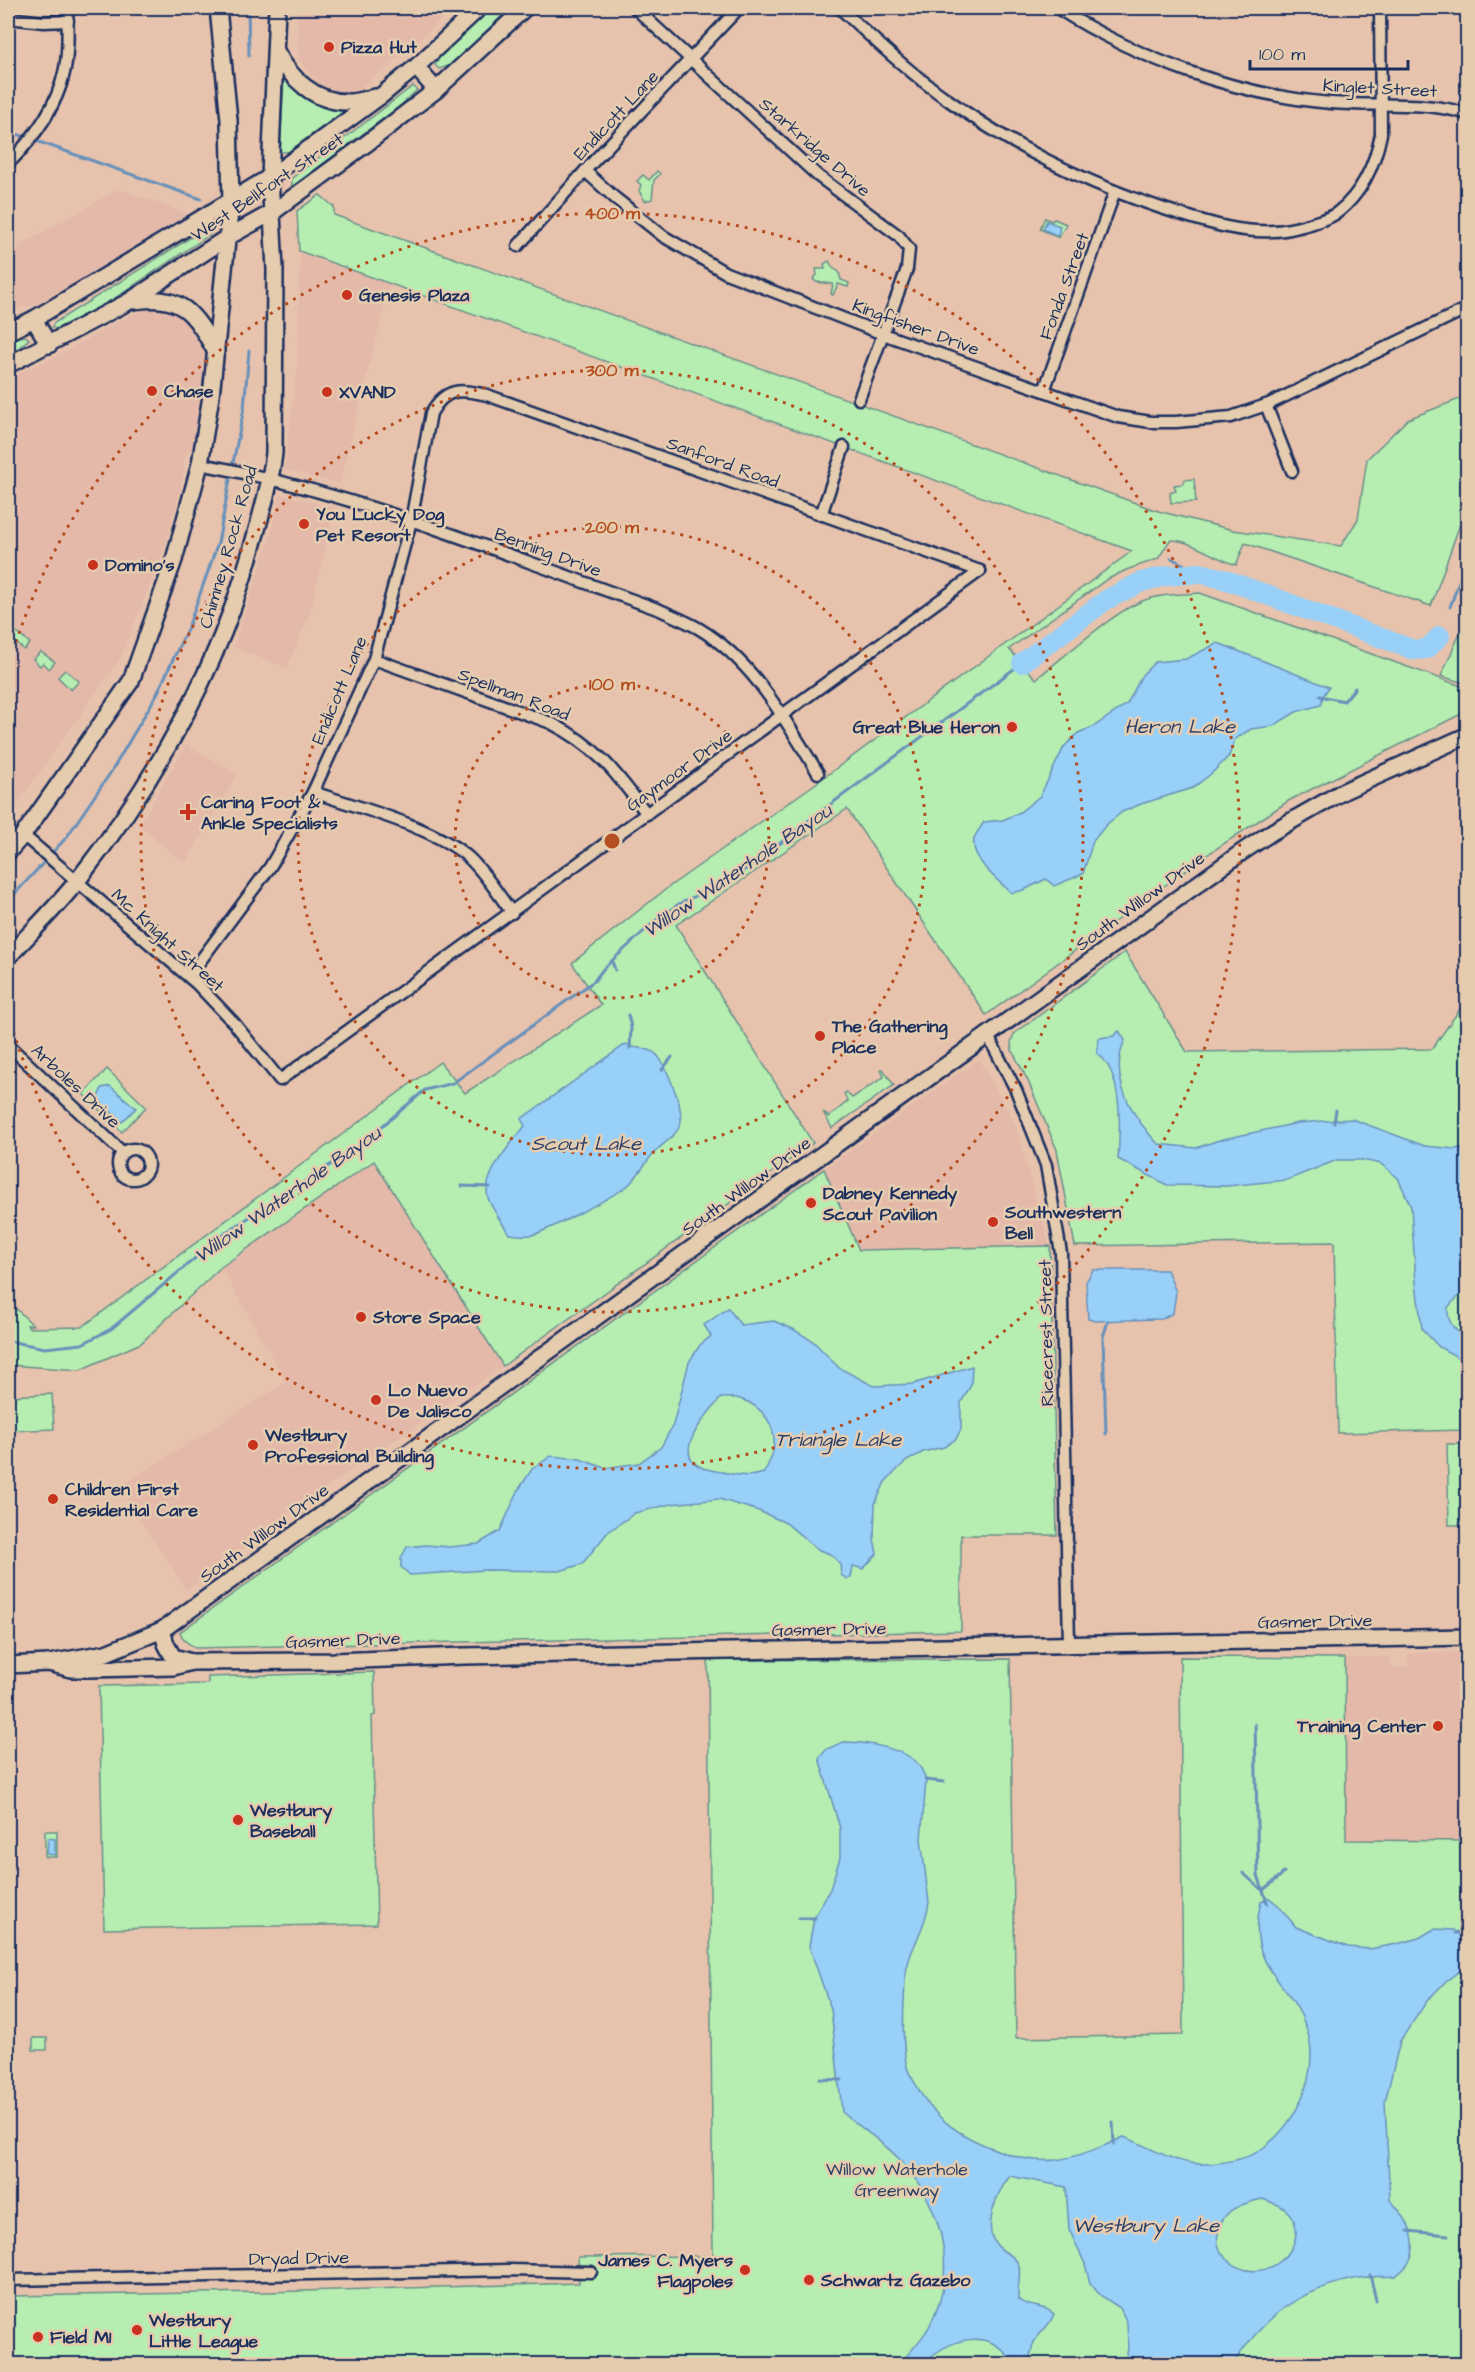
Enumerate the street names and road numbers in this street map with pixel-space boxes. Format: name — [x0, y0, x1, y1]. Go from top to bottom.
street label: Endicott Lane — [568, 64, 665, 166]
street label: Kinglet Street — [1322, 73, 1439, 105]
street label: Starkridge Drive — [753, 92, 876, 204]
street label: West Bellfort Street — [186, 127, 349, 248]
street label: Fonda Street — [1033, 228, 1096, 343]
street label: Kingfisher Drive — [848, 293, 983, 363]
street label: Sanford Road — [663, 431, 783, 494]
street label: Chimney Rock Road — [193, 463, 265, 632]
street label: Benning Drive — [491, 522, 605, 584]
street label: Endicott Lane — [305, 632, 374, 748]
street label: Spellman Road — [454, 662, 573, 727]
street label: Gaymoor Drive — [621, 723, 739, 818]
street label: South Willow Drive — [1070, 846, 1210, 957]
street label: Mc Knight Street — [105, 883, 230, 999]
street label: Arboles Drive — [25, 1038, 126, 1135]
street label: South Willow Drive — [676, 1131, 816, 1242]
street label: Ricecrest Street — [1033, 1259, 1060, 1407]
street label: South Willow Drive — [194, 1478, 334, 1589]
street label: Gasmer Drive — [1257, 1608, 1373, 1635]
street label: Gasmer Drive — [771, 1616, 887, 1643]
street label: Gasmer Drive — [285, 1626, 401, 1655]
street label: Dryad Drive — [249, 2245, 350, 2273]

